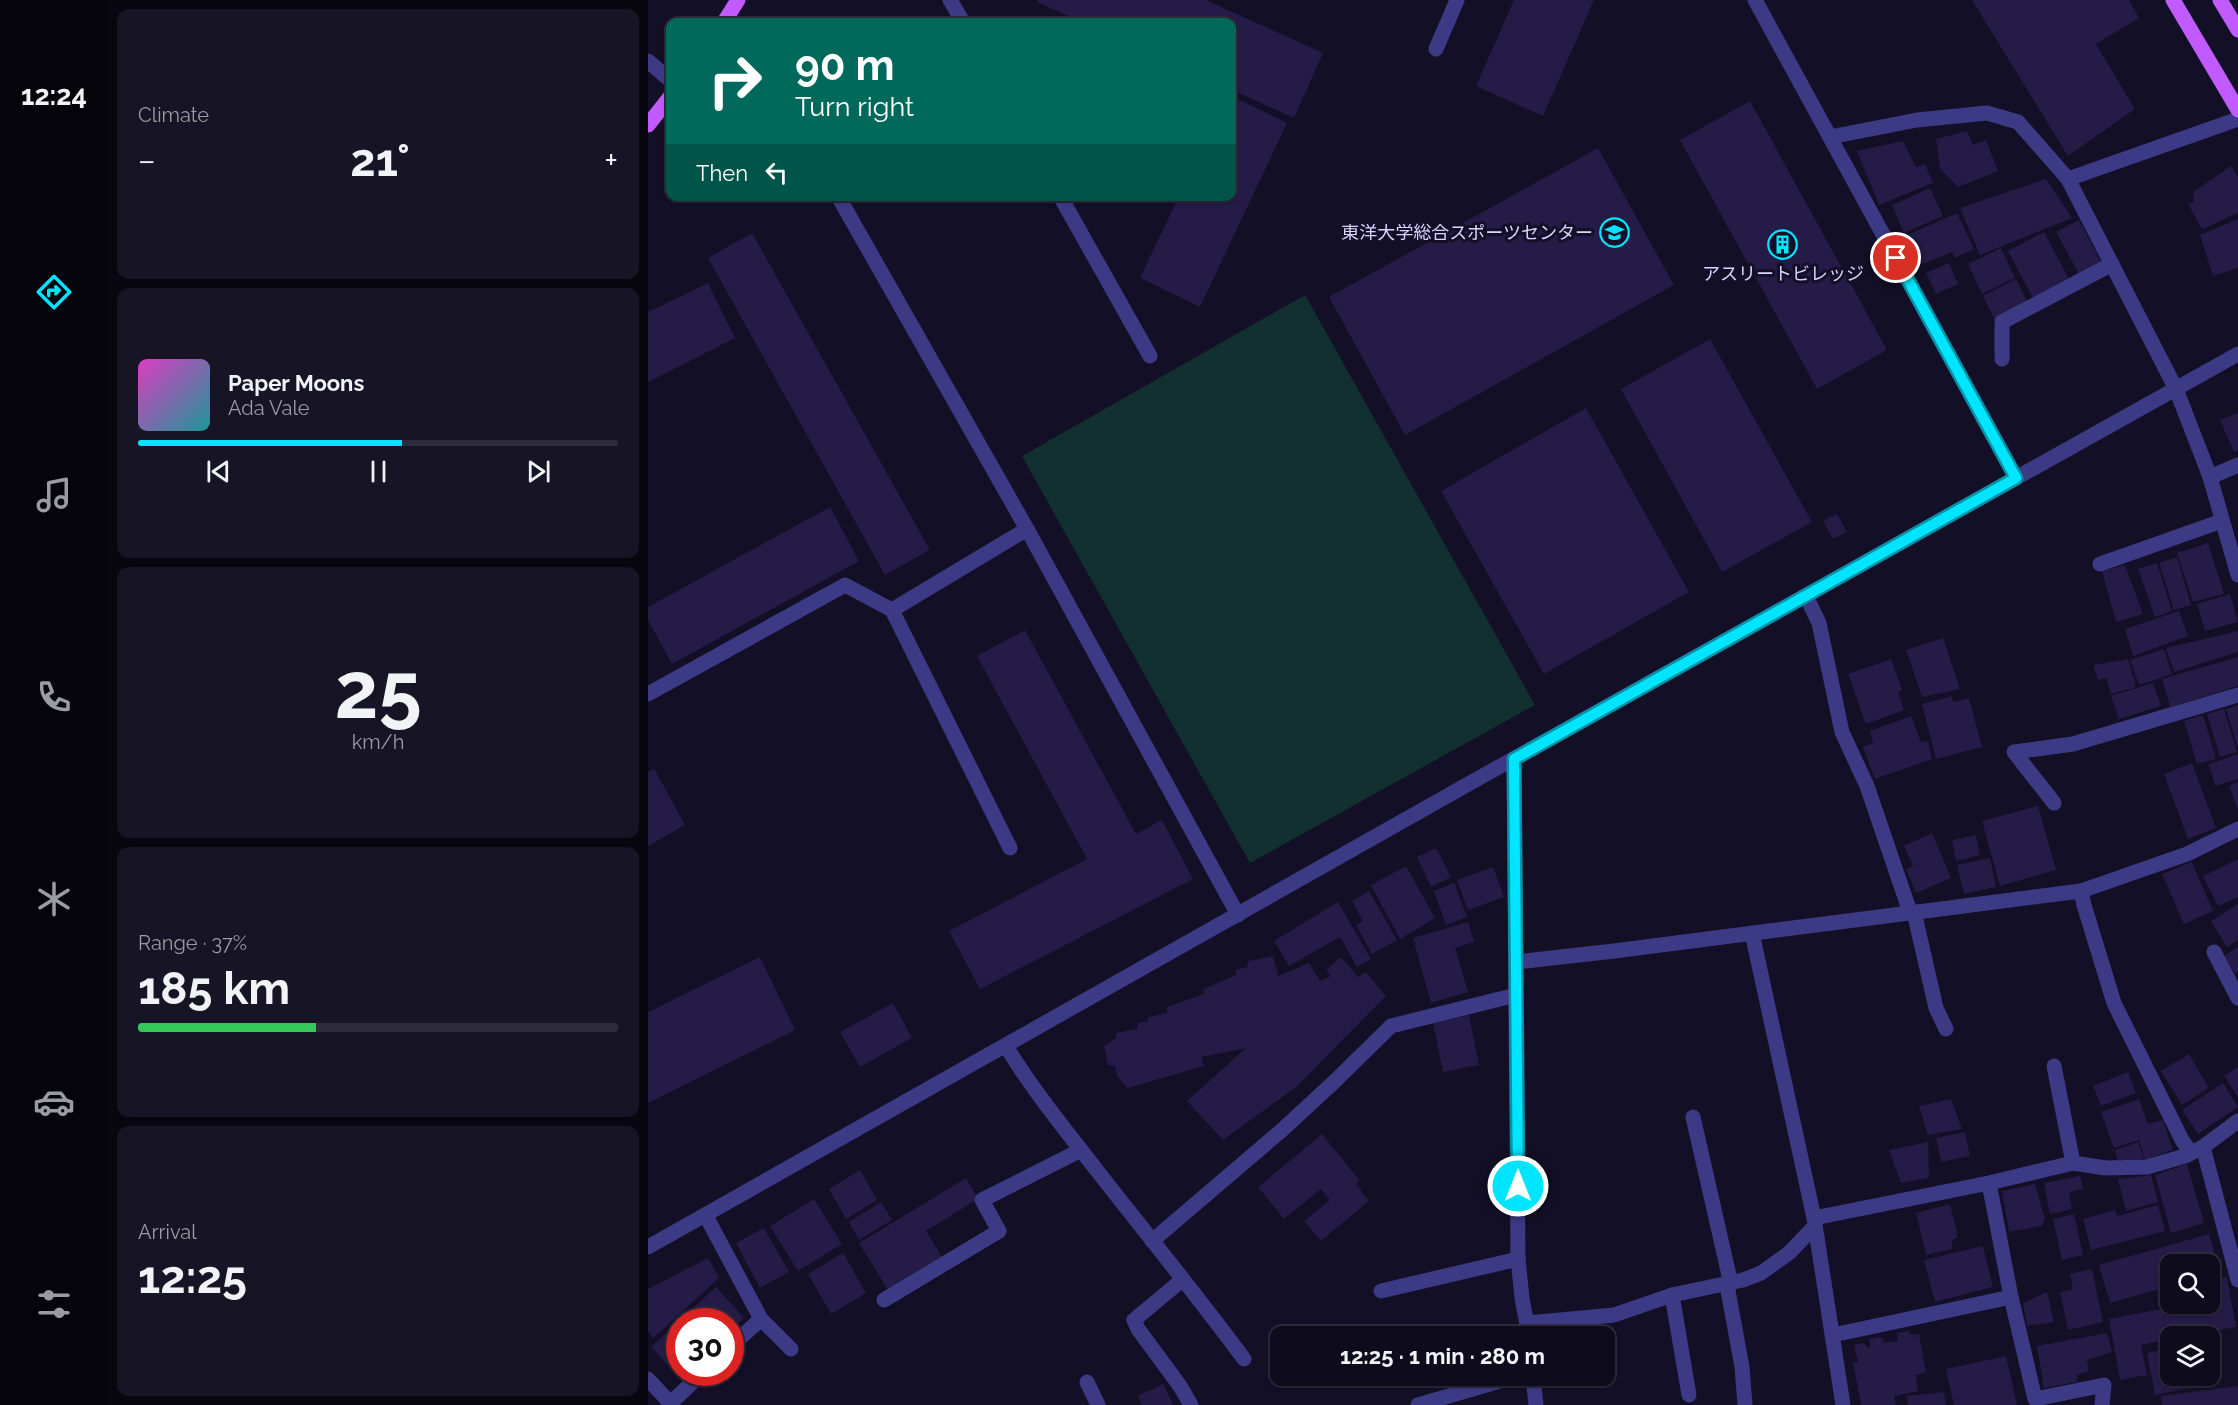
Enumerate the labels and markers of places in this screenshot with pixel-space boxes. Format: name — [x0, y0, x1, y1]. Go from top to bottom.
school or university icon: 東洋大学総合スポーツセンター — [1598, 217, 1630, 249]
place label: 東洋大学総合スポーツセンター — [1341, 222, 1593, 243]
building icon: アスリートビレッジ — [1767, 229, 1799, 261]
pin — [1870, 232, 1921, 283]
place label: アスリートビレッジ — [1702, 263, 1864, 284]

